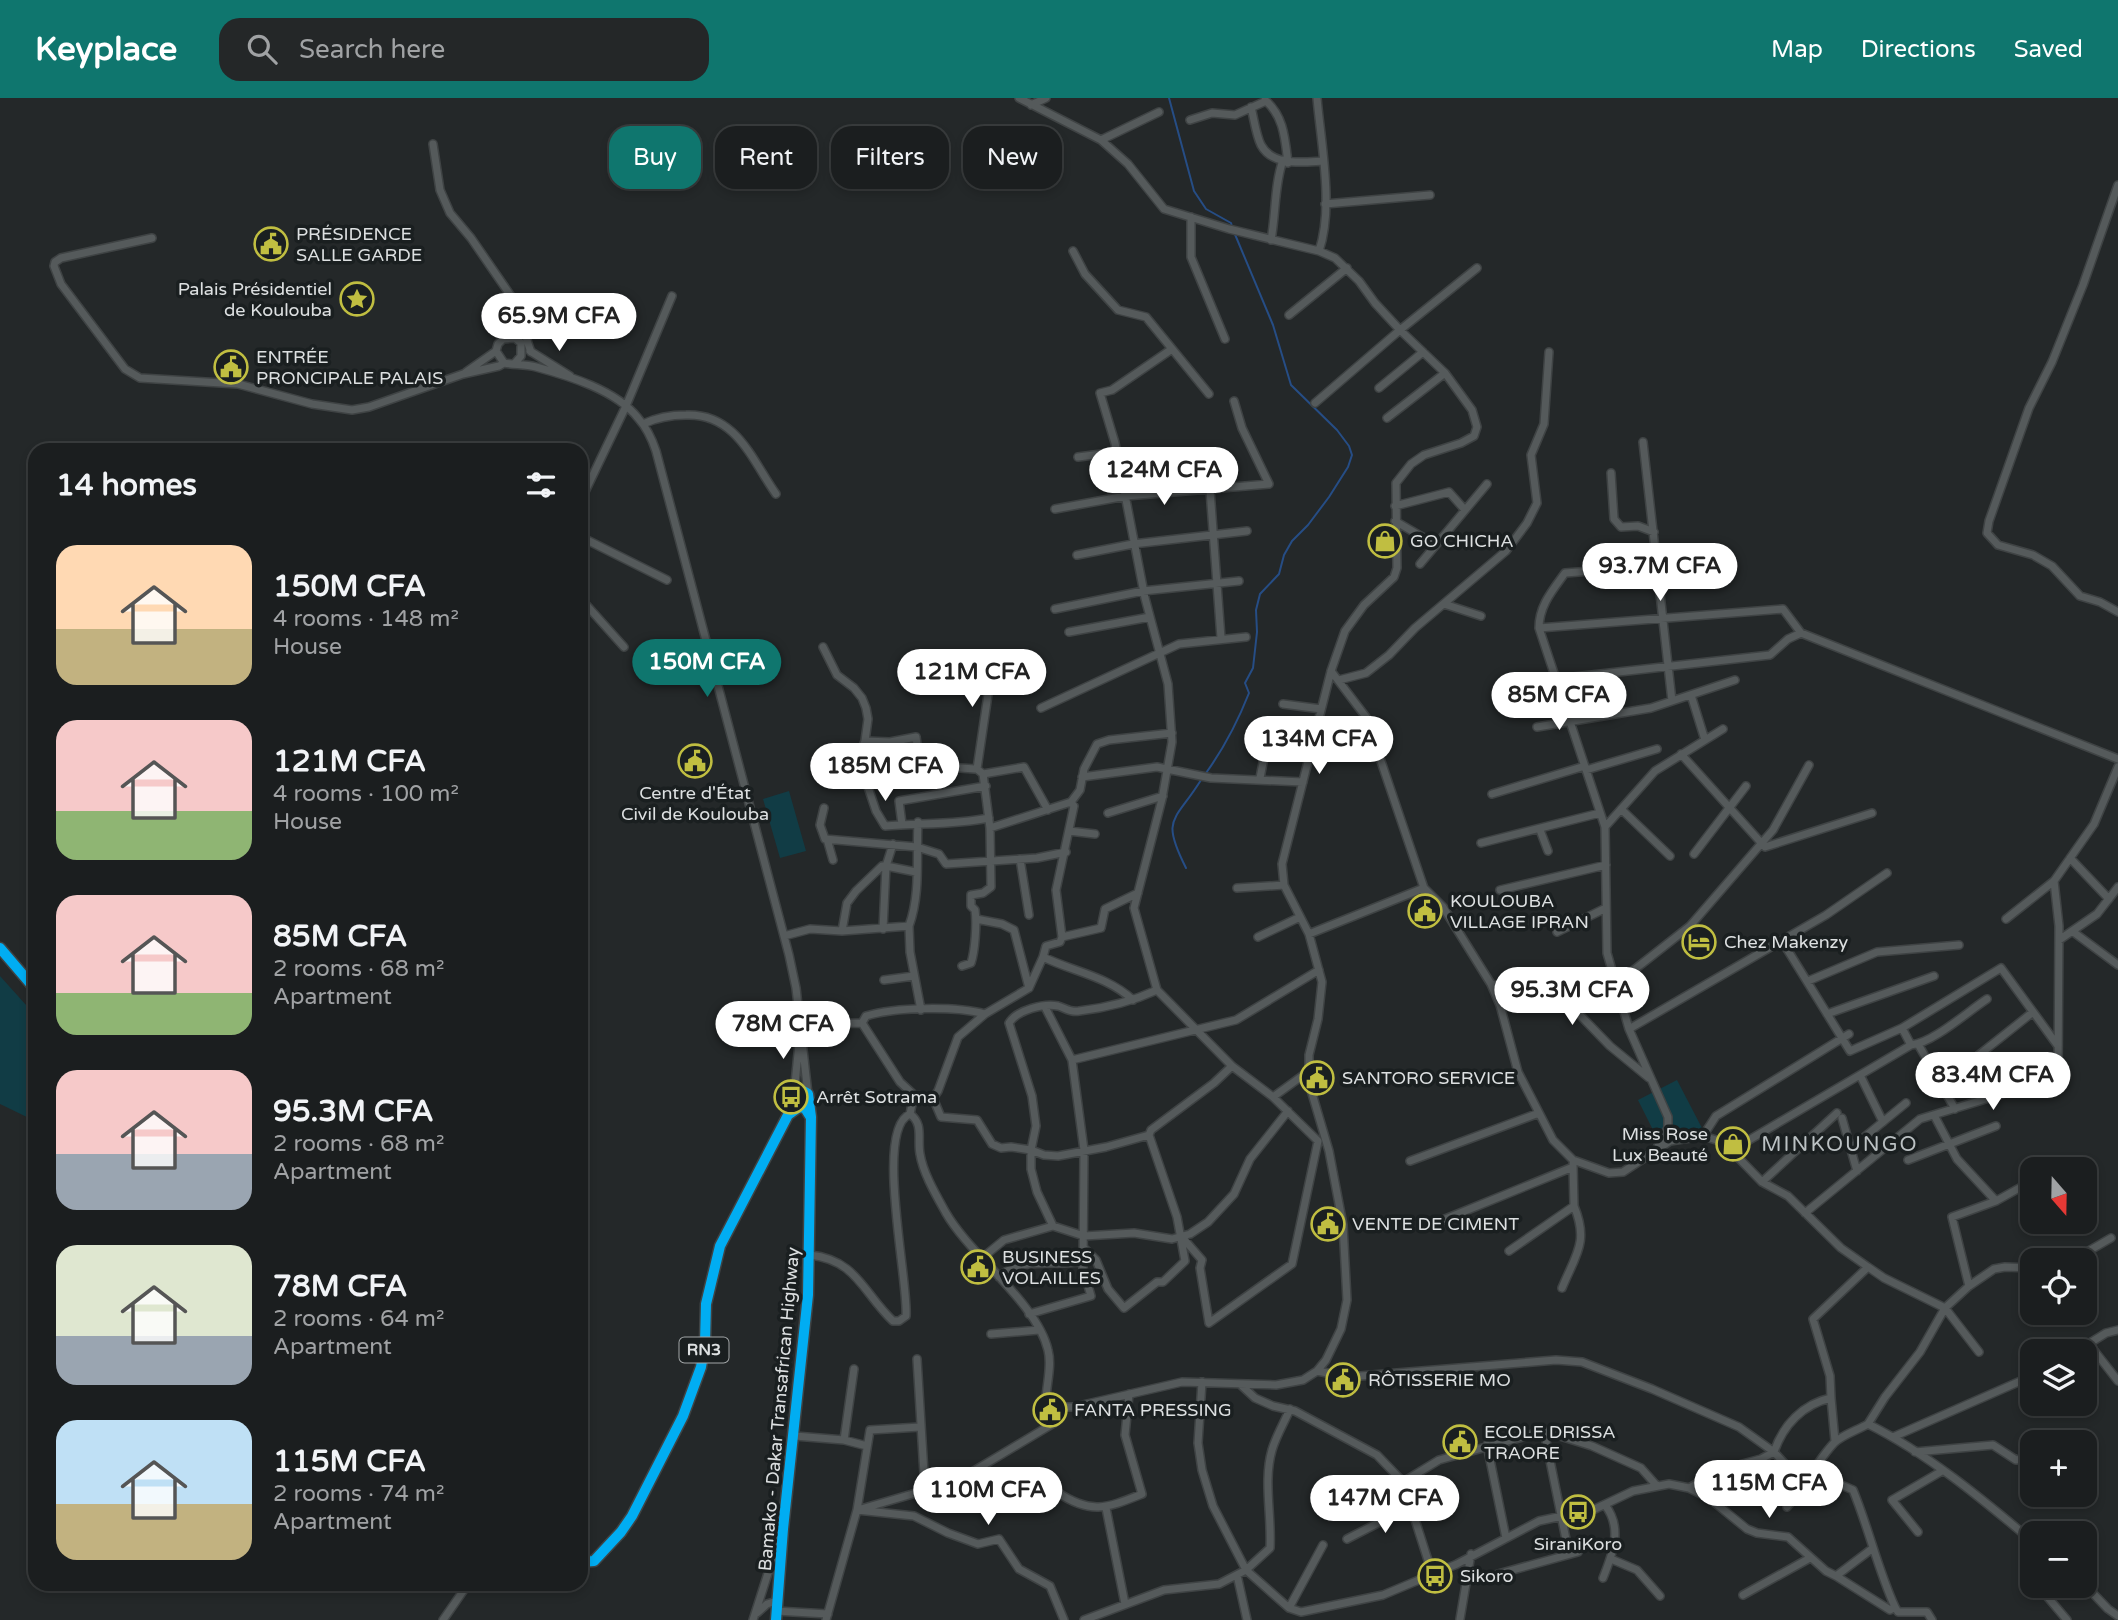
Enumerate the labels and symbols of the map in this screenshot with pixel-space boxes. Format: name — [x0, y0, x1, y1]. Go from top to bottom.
place label: PRÉSIDENCE SALLE GARDE — [296, 223, 422, 266]
public building icon: PRÉSIDENCE SALLE GARDE — [252, 225, 290, 263]
place label: Palais Présidentiel de Koulouba — [178, 278, 332, 321]
place icon: Palais Présidentiel de Koulouba — [338, 280, 376, 318]
pin: 65.9M CFA — [479, 294, 639, 353]
place label: ENTRÉE PRONCIPALE PALAIS — [256, 346, 443, 389]
public building icon: ENTRÉE PRONCIPALE PALAIS — [212, 348, 250, 386]
pin: 124M CFA — [1092, 448, 1236, 507]
shop icon: GO CHICHA — [1366, 522, 1404, 560]
place label: GO CHICHA — [1410, 530, 1514, 552]
pin: 93.7M CFA — [1580, 544, 1740, 603]
pin: 150M CFA — [635, 640, 779, 699]
pin: 121M CFA — [900, 650, 1044, 709]
pin: 85M CFA — [1494, 672, 1624, 732]
pin: 134M CFA — [1247, 716, 1391, 776]
public building icon: Centre d'État Civil de Koulouba — [676, 742, 714, 780]
pin: 185M CFA — [813, 744, 957, 803]
place label: Centre d'État Civil de Koulouba — [621, 782, 769, 825]
place label: KOULOUBA VILLAGE IPRAN — [1450, 890, 1589, 933]
public building icon: KOULOUBA VILLAGE IPRAN — [1406, 892, 1444, 930]
hotel icon: Chez Makenzy — [1680, 923, 1718, 961]
place label: Chez Makenzy — [1724, 931, 1849, 953]
pin: 95.3M CFA — [1492, 968, 1652, 1027]
pin: 78M CFA — [718, 1002, 848, 1061]
pin: 83.4M CFA — [1913, 1052, 2073, 1112]
public building icon: SANTORO SERVICE — [1298, 1059, 1336, 1097]
place label: SANTORO SERVICE — [1342, 1067, 1515, 1089]
bus stop icon: Arrêt Sotrama — [772, 1078, 810, 1116]
place label: Arrêt Sotrama — [816, 1086, 937, 1108]
place label: Miss Rose Lux Beauté — [1612, 1123, 1708, 1166]
shop icon: Miss Rose Lux Beauté — [1714, 1125, 1752, 1163]
district label: MINKOUNGO — [1761, 1132, 1919, 1157]
north arrow — [2020, 1157, 2096, 1234]
public building icon: VENTE DE CIMENT — [1309, 1205, 1347, 1243]
place label: VENTE DE CIMENT — [1352, 1213, 1519, 1235]
street label: Bamako - Dakar Transafrican Highway — [754, 1246, 804, 1572]
place label: BUSINESS VOLAILLES — [1002, 1246, 1101, 1289]
public building icon: BUSINESS VOLAILLES — [959, 1248, 997, 1286]
road number: RN3 — [680, 1338, 728, 1362]
public building icon: RÔTISSERIE MO — [1324, 1361, 1362, 1399]
place label: RÔTISSERIE MO — [1368, 1369, 1511, 1391]
public building icon: FANTA PRESSING — [1031, 1391, 1069, 1429]
place label: FANTA PRESSING — [1074, 1399, 1232, 1421]
place label: ECOLE DRISSA TRAORE — [1484, 1421, 1616, 1464]
public building icon: ECOLE DRISSA TRAORE — [1441, 1423, 1479, 1461]
pin: 115M CFA — [1697, 1460, 1841, 1520]
pin: 110M CFA — [916, 1468, 1060, 1527]
pin: 147M CFA — [1313, 1476, 1457, 1535]
bus stop icon: SiraniKoro — [1559, 1493, 1597, 1531]
place label: SiraniKoro — [1534, 1533, 1622, 1555]
bus stop icon: Sikoro — [1416, 1557, 1454, 1595]
place label: Sikoro — [1460, 1565, 1514, 1587]

